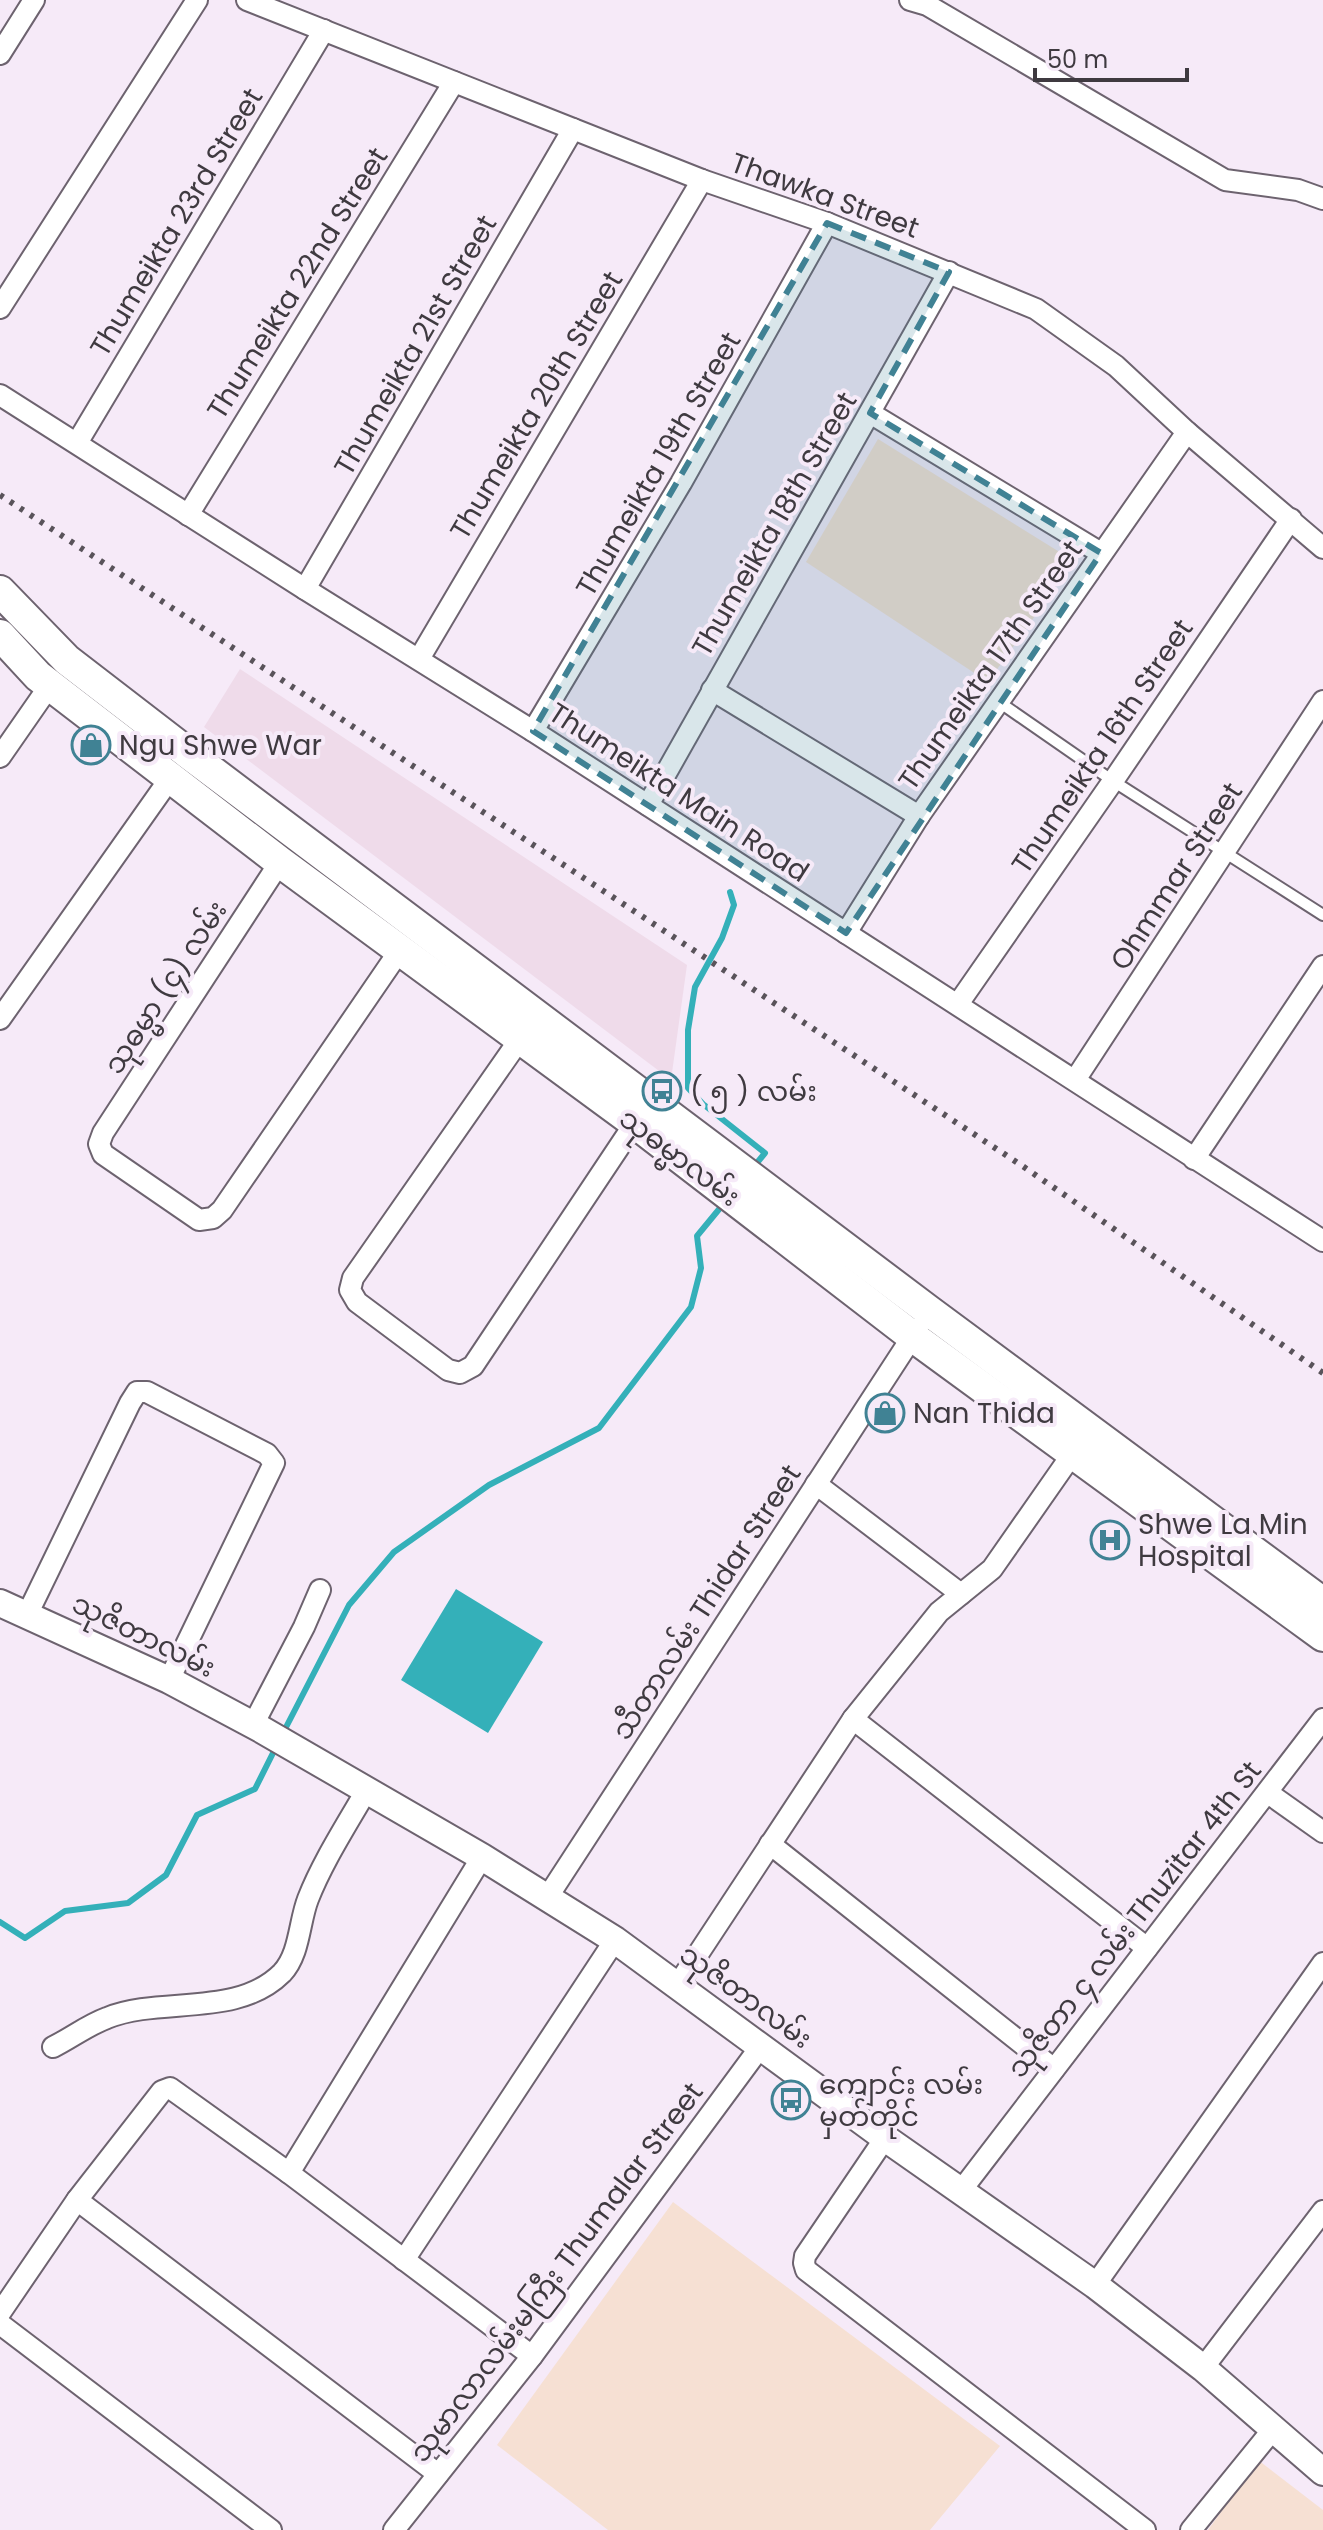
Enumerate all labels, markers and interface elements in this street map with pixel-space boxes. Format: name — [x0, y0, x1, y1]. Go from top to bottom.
scale bar — [1035, 32, 1187, 82]
text: 50 m — [1047, 43, 1108, 76]
street label: Thumeikta 23rd Street — [81, 81, 272, 364]
street label: Thumeikta 22nd Street — [198, 140, 397, 427]
street label: Thawka Street — [725, 143, 924, 248]
street label: Thumeikta 21st Street — [325, 208, 506, 482]
street label: Thumeikta 20th Street — [441, 264, 632, 547]
street label: Thumeikta 19th Street — [567, 325, 750, 604]
street label: Thumeikta 18th Street — [683, 385, 866, 664]
street label: Thumeikta 17th Street — [889, 532, 1092, 798]
street label: Thumeikta 16th Street — [1003, 611, 1202, 881]
street label: Thumeikta Main Road — [541, 693, 816, 891]
shop icon: Ngu Shwe War — [70, 724, 112, 766]
place label: Ngu Shwe War — [119, 726, 322, 765]
street label: Ohmmar Street — [1101, 775, 1252, 978]
street label: သုဓမ္မာ (၄) လမ်း — [95, 893, 239, 1084]
bus stop icon: ( ၅ ) လမ်း — [641, 1070, 683, 1112]
place label: ( ၅ ) လမ်း — [690, 1072, 817, 1114]
street label: သုဓမ္မာလမ်း — [609, 1099, 748, 1219]
shop icon: Nan Thida — [864, 1392, 906, 1434]
place label: Nan Thida — [913, 1394, 1055, 1433]
street label: သီတာလမ်း Thidar Street — [603, 1457, 810, 1748]
place label: Shwe La Min Hospital — [1138, 1505, 1308, 1576]
hospital icon: Shwe La Min Hospital — [1089, 1519, 1131, 1561]
street label: သုဇိတာလမ်း — [64, 1584, 222, 1690]
street label: သုဇိတာ ၄ လမ်း Thuzitar 4th St — [998, 1753, 1273, 2088]
street label: သုဇိတာလမ်း — [670, 1935, 820, 2060]
place label: ကျောင်း လမ်း မှတ်တိုင် — [819, 2065, 983, 2139]
street label: သုမာလာလမ်းမကြီး Thumalar Street — [401, 2074, 715, 2472]
bus stop icon: ကျောင်း လမ်း မှတ်တိုင် — [770, 2079, 812, 2121]

